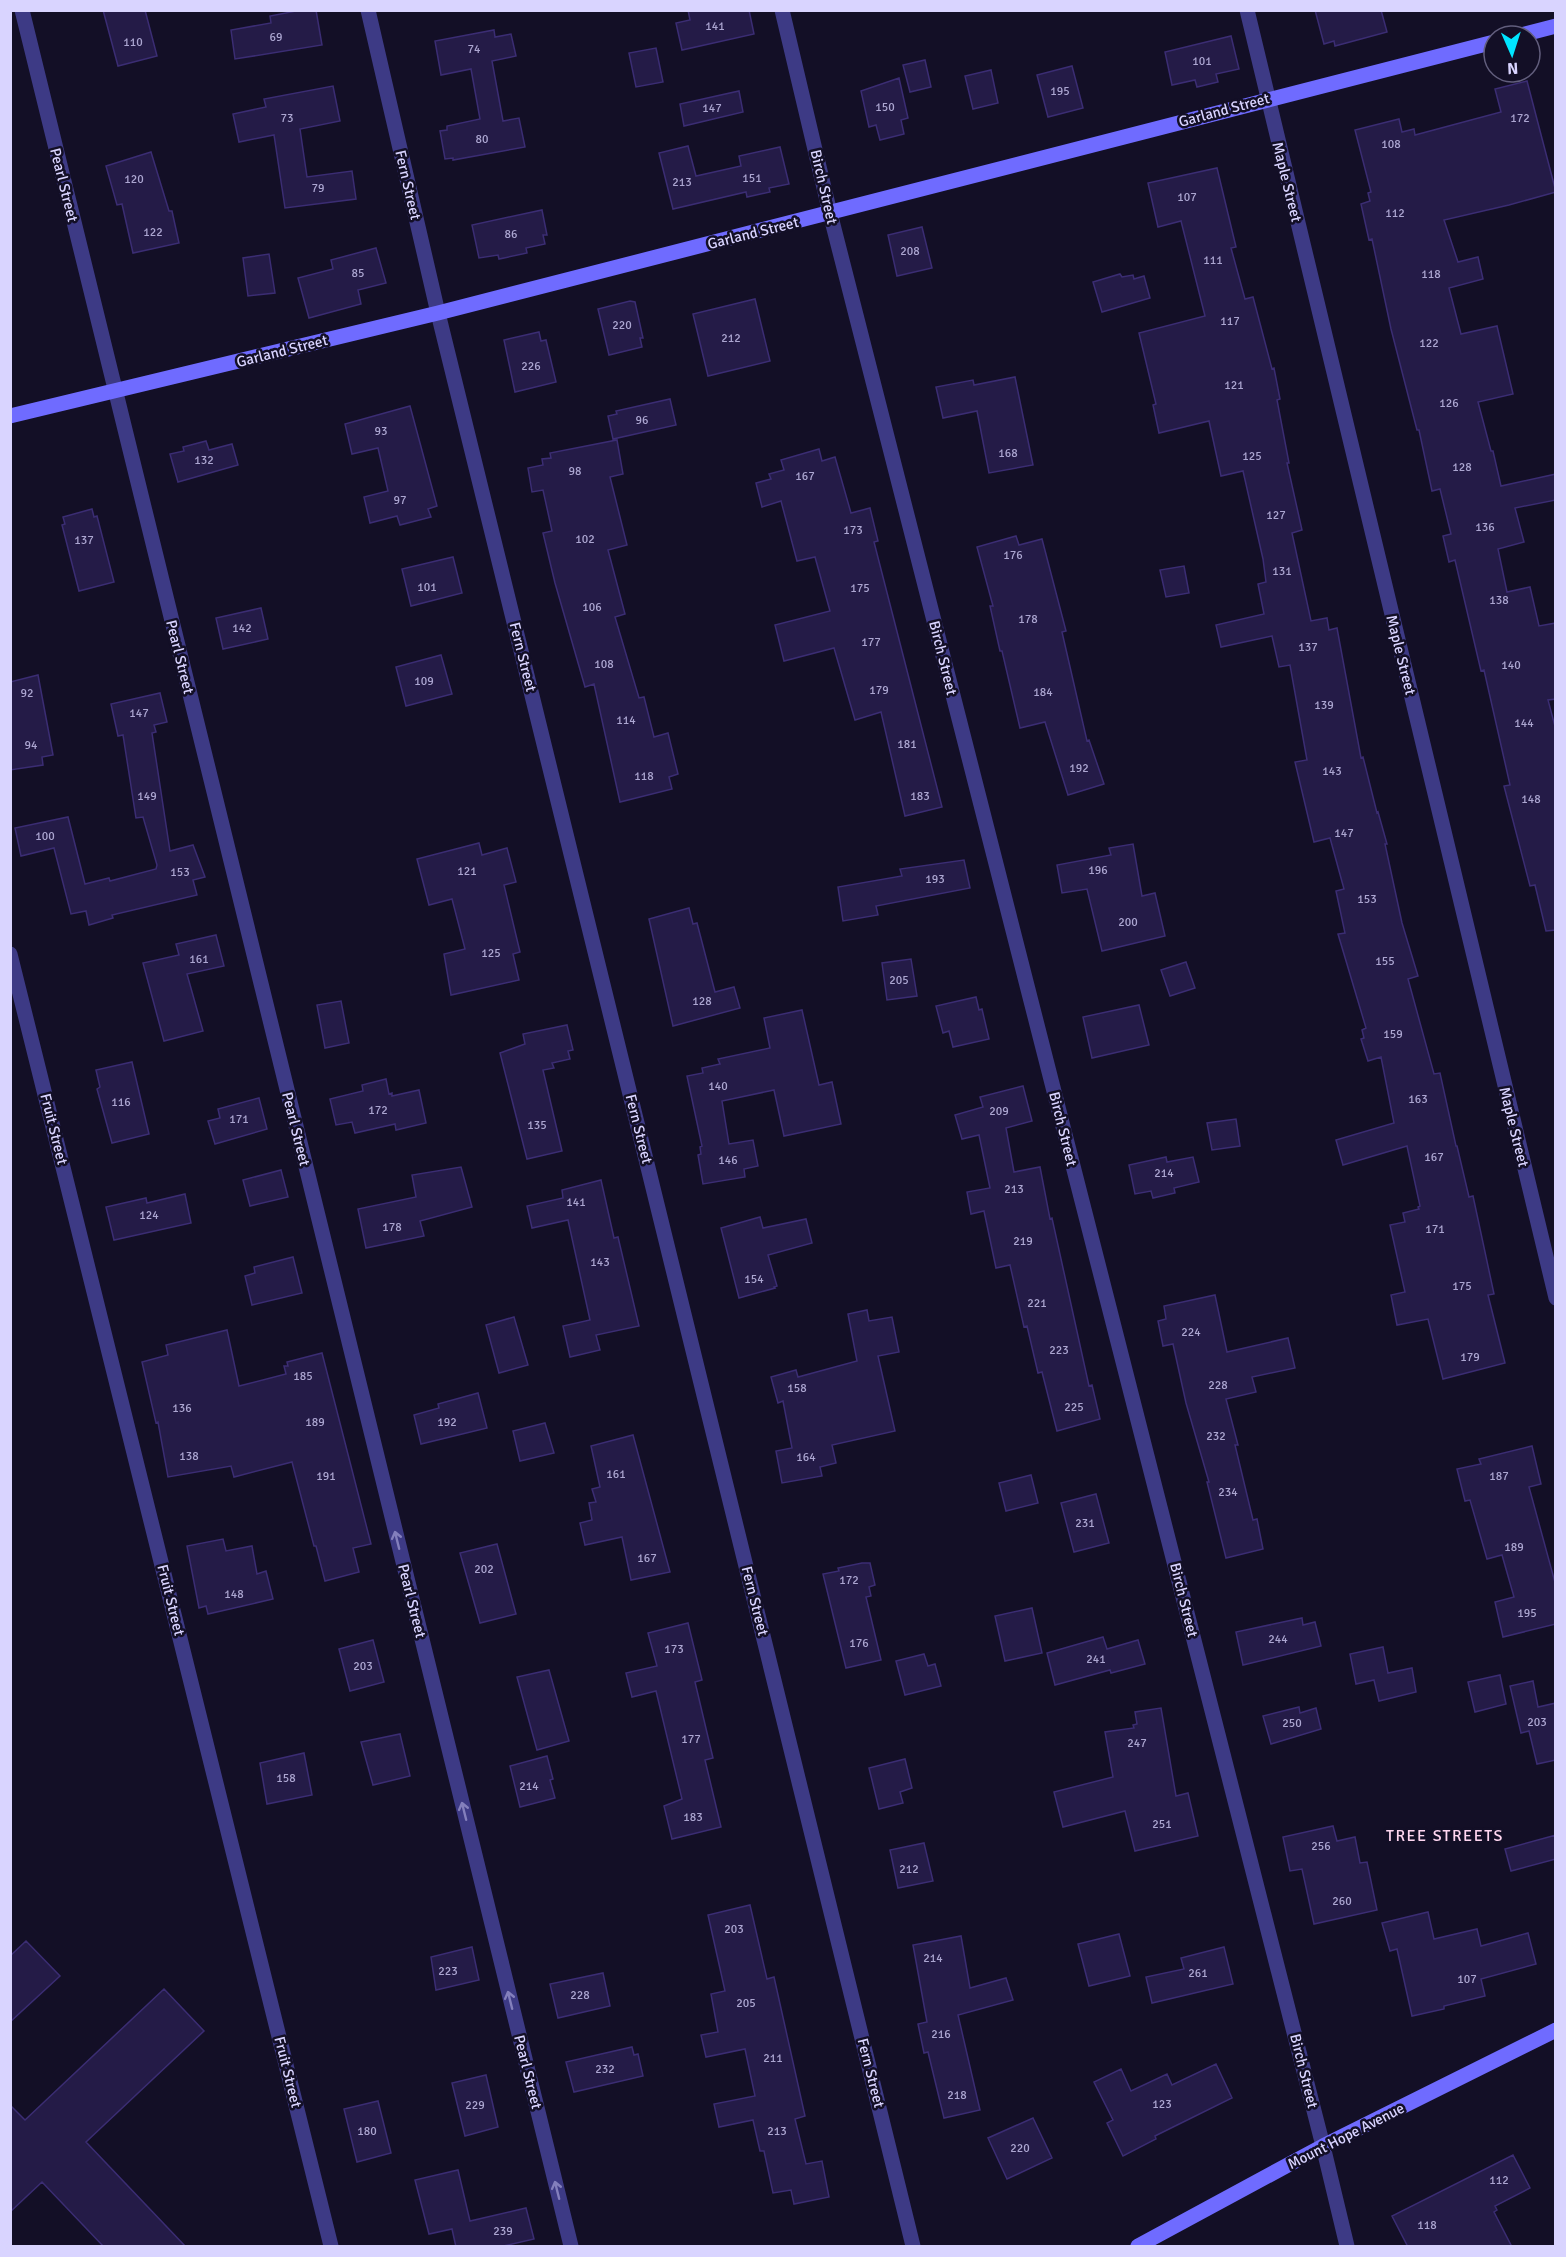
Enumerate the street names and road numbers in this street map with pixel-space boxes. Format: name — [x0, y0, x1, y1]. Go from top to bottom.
street label: Garland Street — [1177, 89, 1271, 131]
street label: Maple Street — [1268, 140, 1306, 224]
street label: Pearl Street — [46, 146, 82, 224]
street label: Fern Street — [391, 148, 425, 222]
street label: Birch Street — [807, 148, 841, 226]
street label: Garland Street — [706, 213, 800, 253]
street label: Garland Street — [235, 331, 329, 371]
street label: Maple Street — [1382, 613, 1420, 697]
street label: Pearl Street — [162, 618, 198, 696]
street label: Birch Street — [925, 619, 961, 697]
street label: Fern Street — [506, 620, 540, 694]
street label: Maple Street — [1495, 1085, 1533, 1169]
street label: Pearl Street — [278, 1090, 314, 1168]
street label: Birch Street — [1045, 1090, 1081, 1168]
street label: Fruit Street — [36, 1092, 72, 1166]
street label: Fern Street — [622, 1092, 656, 1166]
street label: Birch Street — [1166, 1561, 1202, 1639]
street label: Pearl Street — [394, 1562, 430, 1640]
street label: Fruit Street — [153, 1563, 189, 1637]
street label: Fern Street — [738, 1564, 772, 1638]
street label: Birch Street — [1286, 2032, 1322, 2110]
street label: Pearl Street — [510, 2033, 546, 2111]
street label: Fruit Street — [270, 2035, 306, 2109]
street label: Fern Street — [854, 2036, 888, 2110]
street label: Mount Hope Avenue — [1285, 2099, 1407, 2173]

